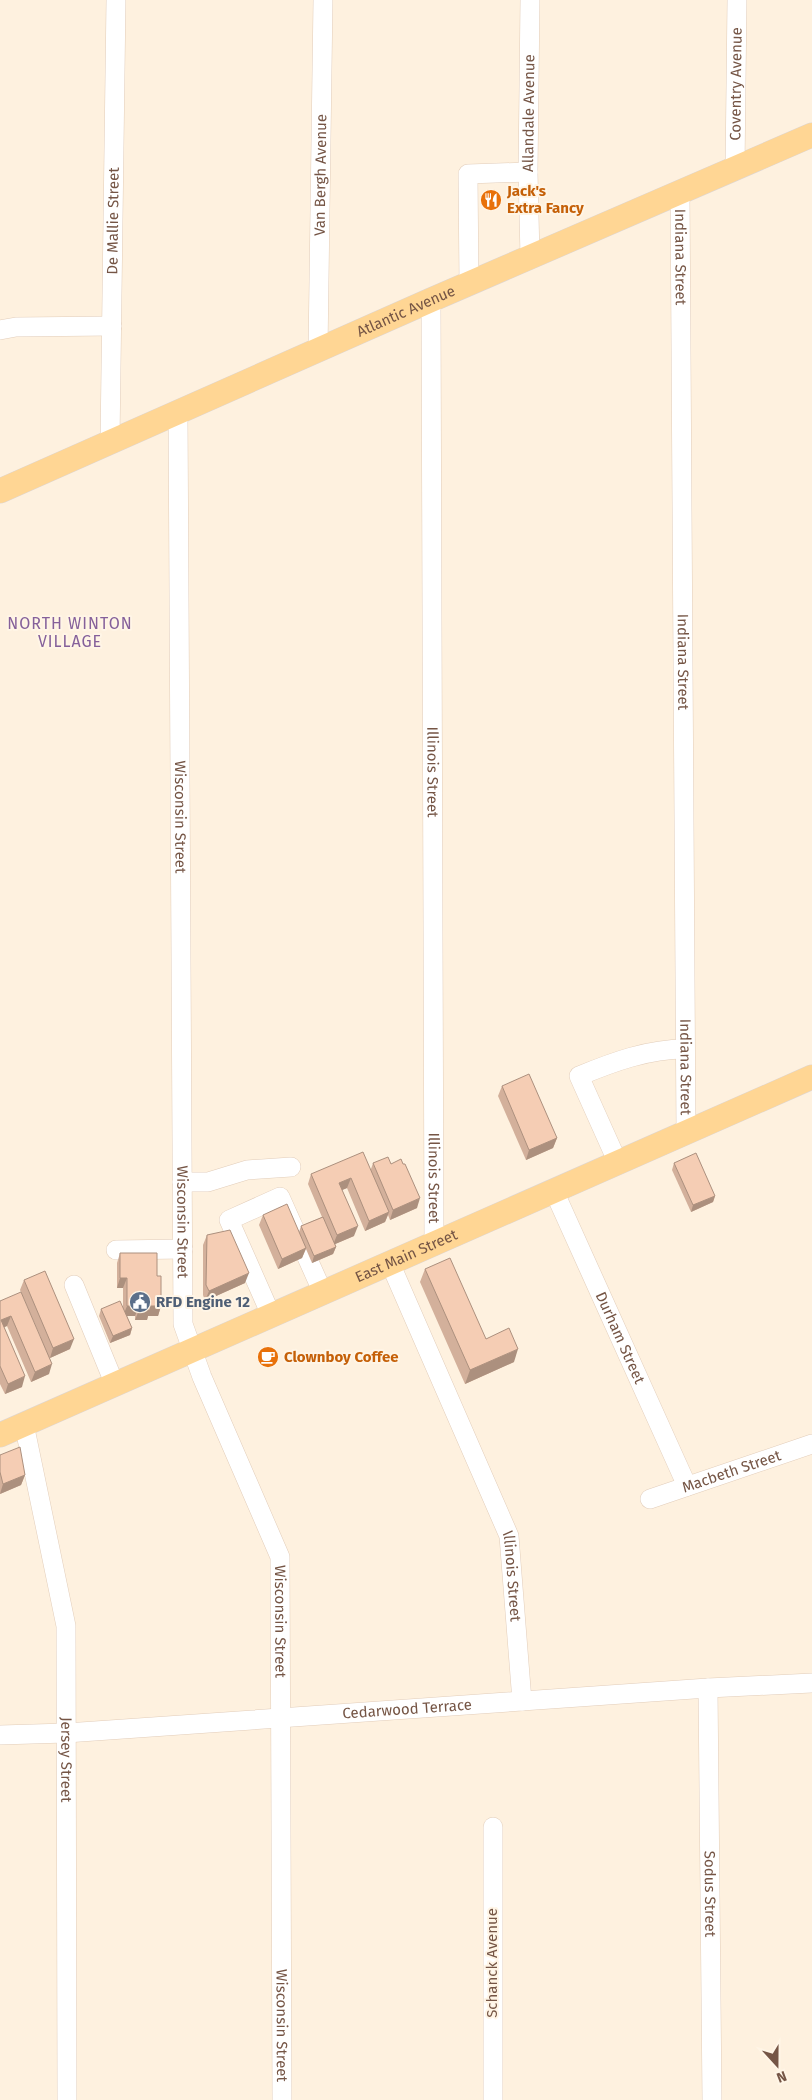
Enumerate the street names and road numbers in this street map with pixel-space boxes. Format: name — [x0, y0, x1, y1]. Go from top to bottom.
street label: Coventry Avenue — [726, 27, 746, 141]
street label: Allandale Avenue — [519, 54, 538, 172]
street label: Van Bergh Avenue — [311, 114, 330, 236]
street label: De Mallie Street — [103, 167, 123, 275]
street label: Indiana Street — [671, 209, 690, 306]
street label: Atlantic Avenue — [354, 282, 458, 341]
street label: Indiana Street — [674, 614, 692, 711]
street label: Illinois Street — [423, 726, 442, 818]
street label: Wisconsin Street — [171, 761, 190, 874]
street label: Indiana Street — [676, 1019, 695, 1116]
street label: Illinois Street — [425, 1132, 443, 1224]
street label: Wisconsin Street — [173, 1166, 192, 1279]
street label: East Main Street — [352, 1225, 461, 1286]
street label: Durham Street — [592, 1289, 649, 1387]
street label: Macbeth Street — [680, 1446, 784, 1496]
street label: Illinois Street — [499, 1528, 525, 1623]
street label: Wisconsin Street — [271, 1565, 289, 1679]
street label: Cedarwood Terrace — [342, 1696, 473, 1723]
street label: Jersey Street — [57, 1717, 75, 1803]
street label: Sodus Street — [701, 1851, 719, 1938]
street label: Schanck Avenue — [483, 1908, 501, 2018]
street label: Wisconsin Street — [273, 1969, 291, 2083]

